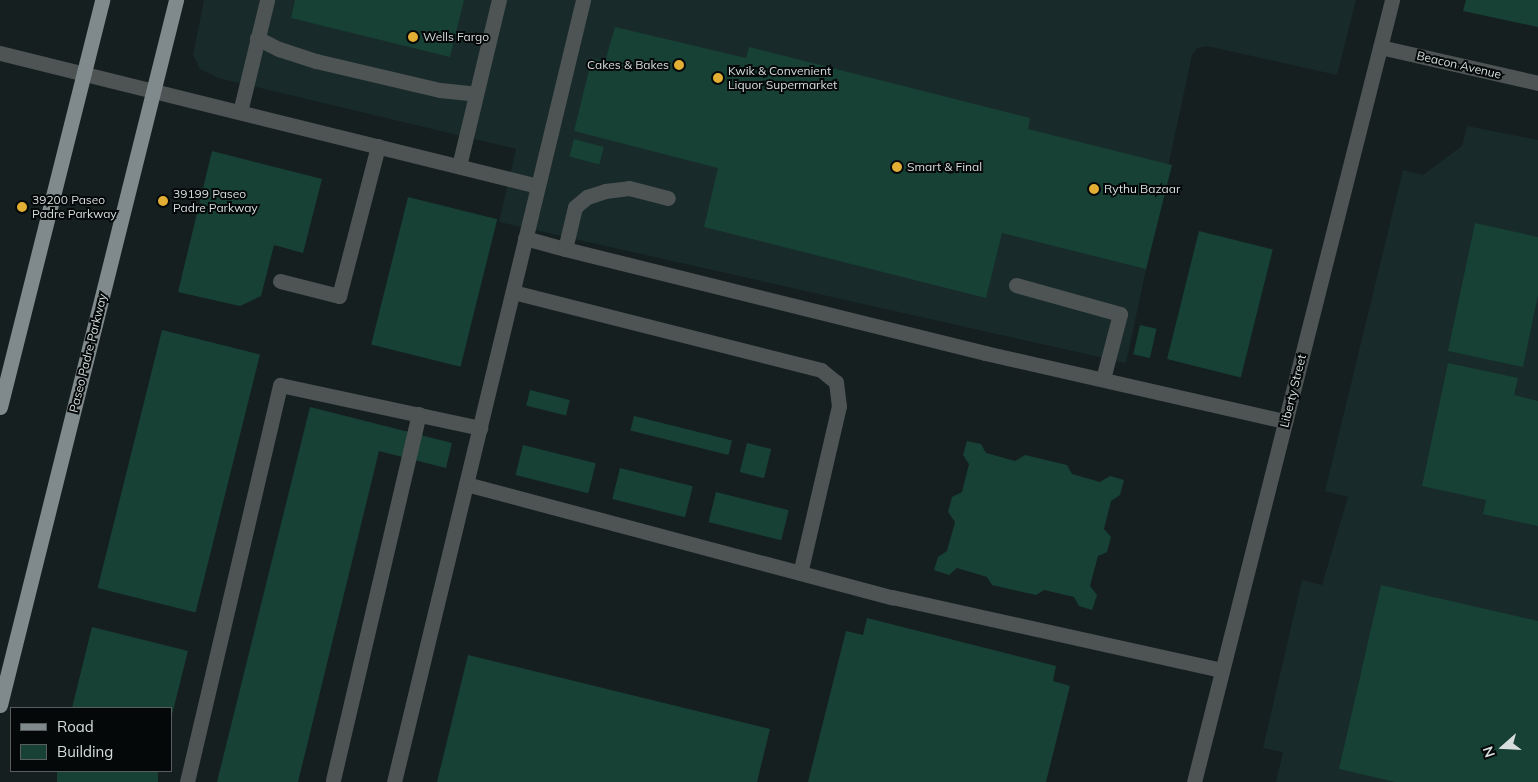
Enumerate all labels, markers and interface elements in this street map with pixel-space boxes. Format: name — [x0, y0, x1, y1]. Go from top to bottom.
place label: Wells Fargo — [423, 30, 489, 44]
marker: Wells Fargo — [407, 31, 419, 43]
street label: Beacon Avenue — [1415, 48, 1503, 82]
place label: Cakes & Bakes — [587, 58, 669, 72]
marker: Cakes & Bakes — [673, 59, 685, 71]
place label: Kwik & Convenient Liquor Supermarket — [728, 64, 837, 92]
marker: Kwik & Convenient Liquor Supermarket — [712, 72, 724, 84]
place label: Smart & Final — [907, 160, 982, 174]
marker: Smart & Final — [891, 161, 903, 173]
place label: Rythu Bazaar — [1104, 182, 1180, 196]
marker: Rythu Bazaar — [1088, 183, 1100, 195]
place label: 39199 Paseo Padre Parkway — [173, 187, 258, 215]
place label: 39200 Paseo Padre Parkway — [32, 193, 117, 221]
marker: 39199 Paseo Padre Parkway — [157, 195, 169, 207]
marker: 39200 Paseo Padre Parkway — [16, 201, 28, 213]
street label: Paseo Padre Parkway — [66, 292, 110, 414]
street label: Liberty Street — [1277, 353, 1309, 429]
legend — [10, 707, 172, 772]
text: Road — [57, 717, 94, 736]
north arrow — [1478, 722, 1528, 772]
text: Building — [57, 742, 113, 761]
text: N — [1479, 744, 1499, 760]

